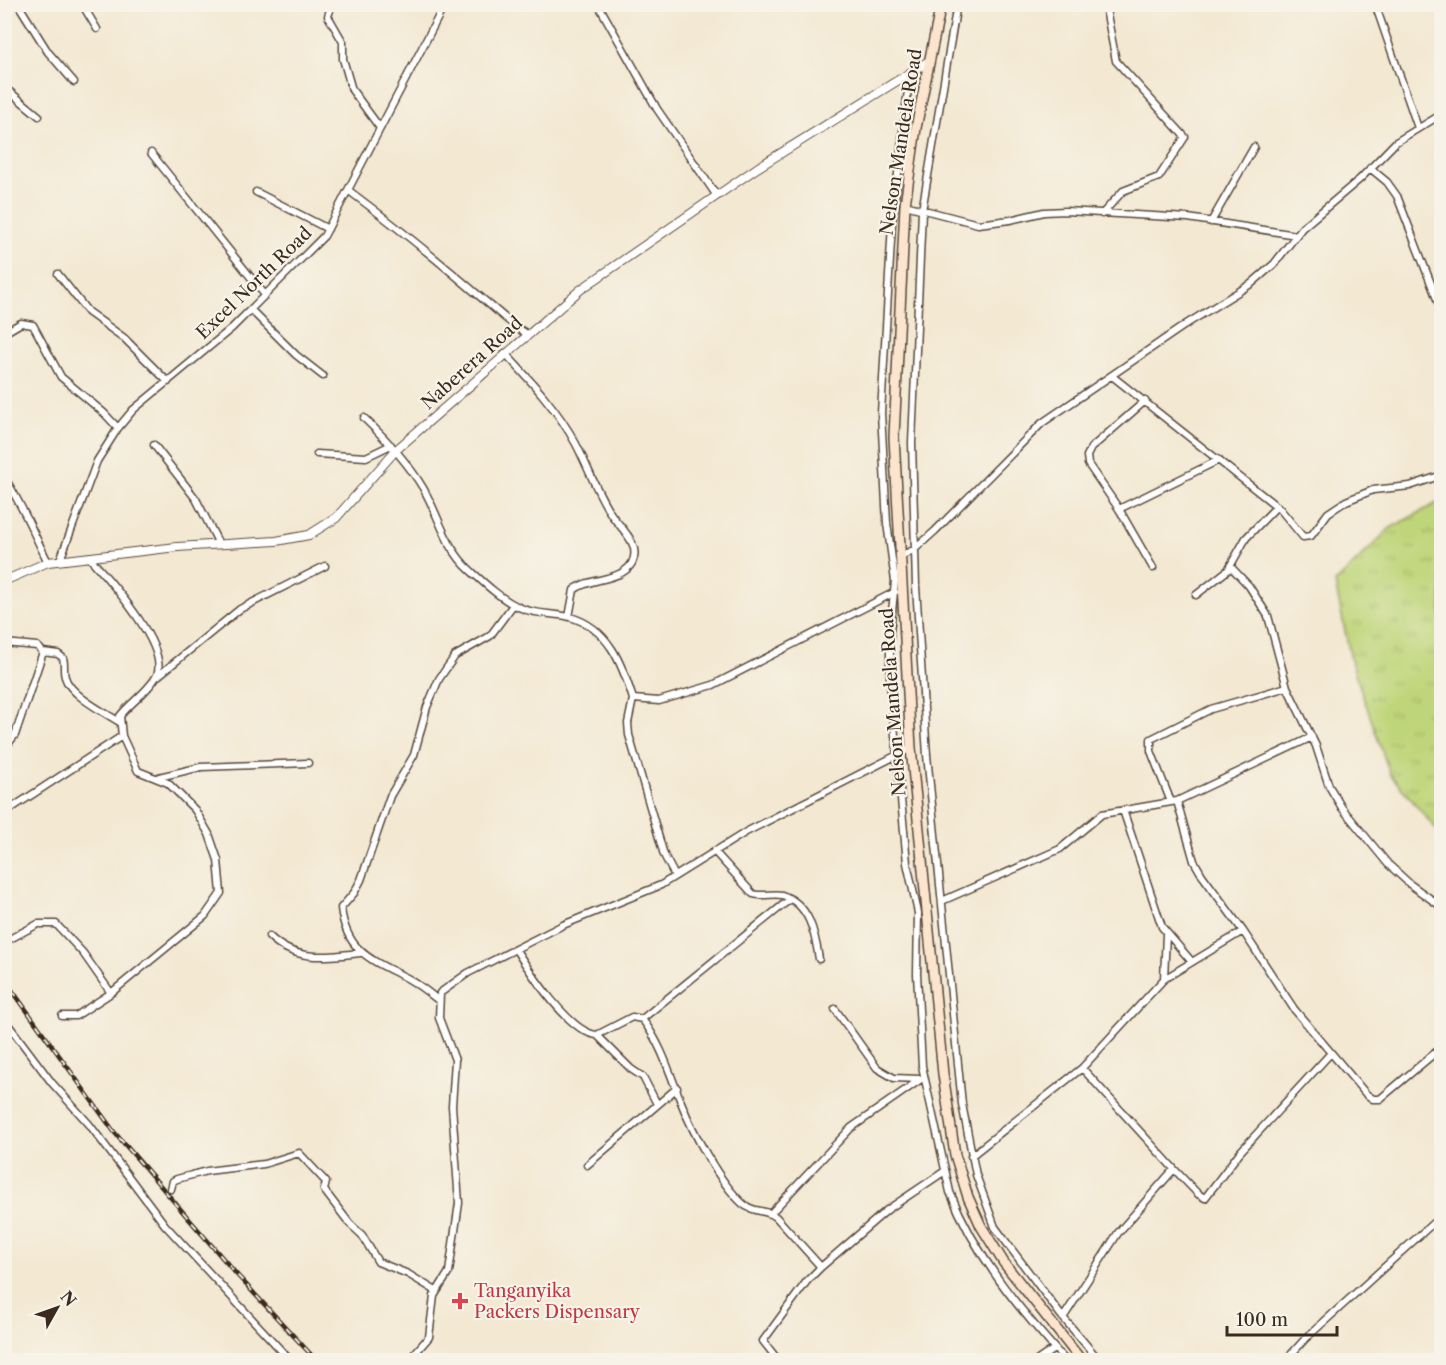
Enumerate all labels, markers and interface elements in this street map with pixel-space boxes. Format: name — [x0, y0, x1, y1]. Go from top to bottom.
street label: Nelson Mandela Road — [875, 47, 927, 237]
street label: Excel North Road — [192, 222, 316, 344]
street label: Naberera Road — [417, 312, 527, 414]
street label: Nelson Mandela Road — [875, 607, 911, 797]
north arrow — [27, 1278, 87, 1338]
place label: Tanganyika Packers Dispensary — [474, 1280, 641, 1323]
text: N — [56, 1287, 81, 1310]
marker: Tanganyika Packers Dispensary — [451, 1292, 469, 1310]
scale bar — [1227, 1299, 1336, 1337]
text: 100 m — [1236, 1309, 1288, 1331]

